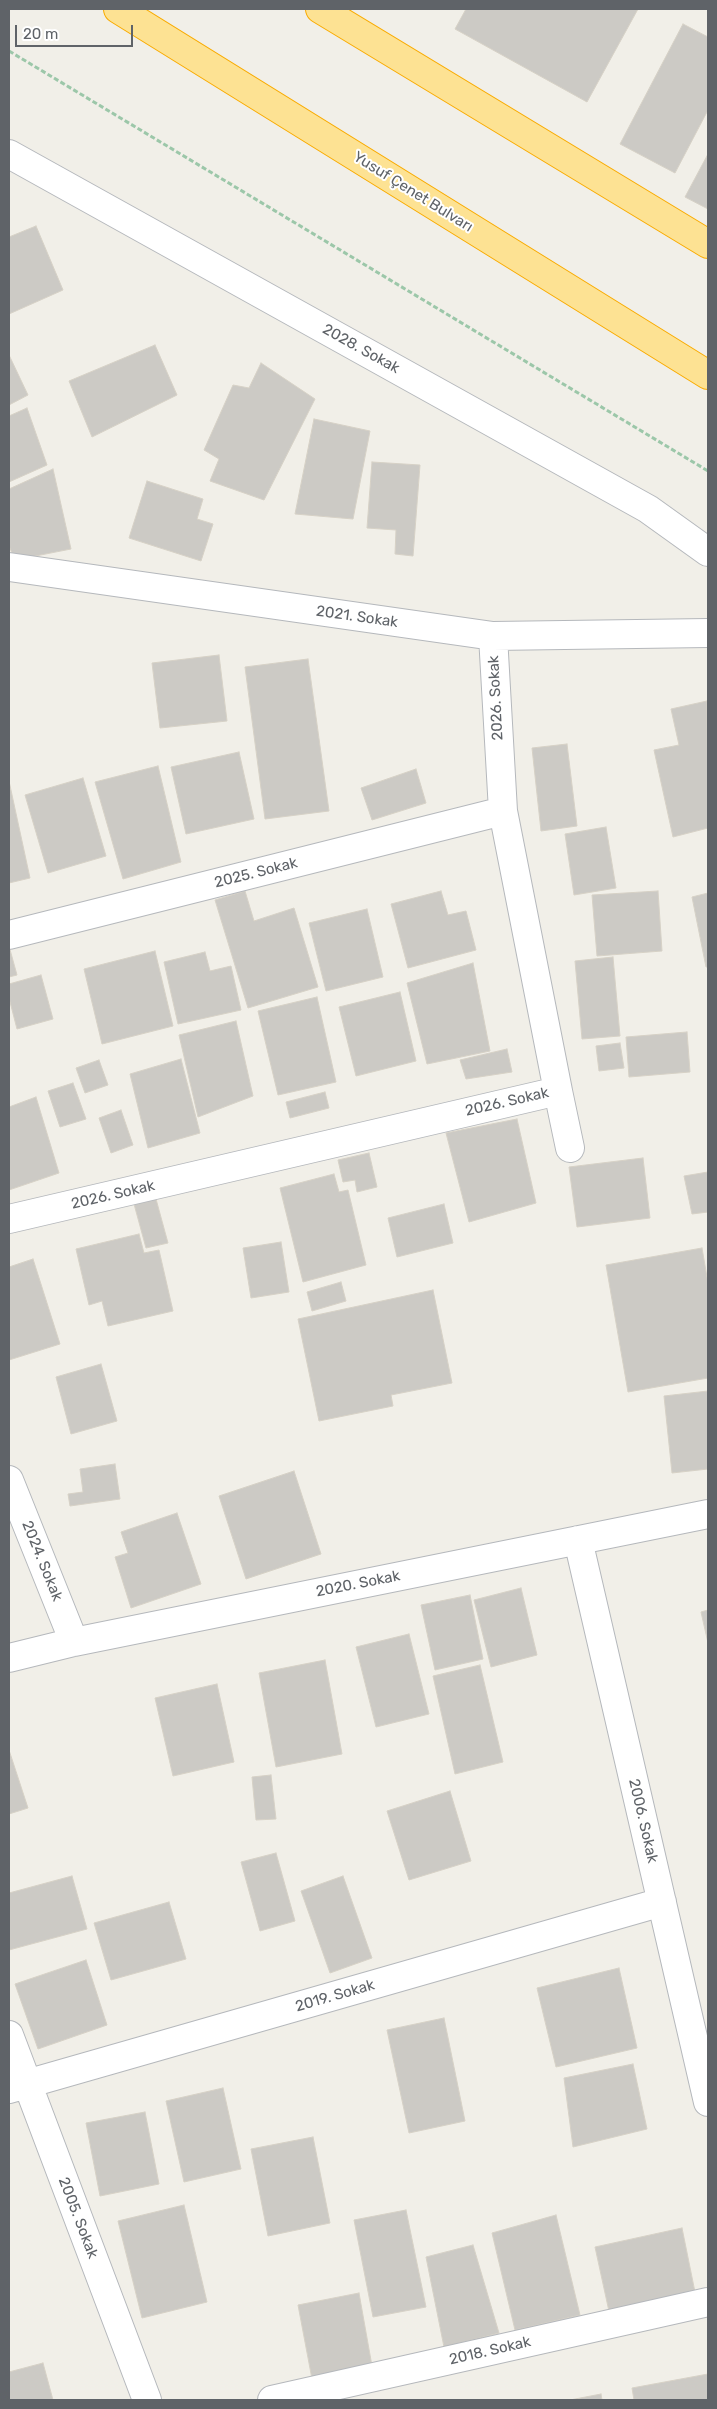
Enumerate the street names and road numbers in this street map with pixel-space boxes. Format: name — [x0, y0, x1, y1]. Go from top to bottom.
street label: Yusuf Çenet Bulvarı — [350, 148, 476, 236]
street label: 2028. Sokak — [319, 320, 403, 378]
street label: 2021. Sokak — [315, 602, 399, 632]
street label: 2026. Sokak — [485, 655, 507, 741]
street label: 2025. Sokak — [213, 854, 299, 892]
street label: 2026. Sokak — [463, 1084, 551, 1120]
street label: 2026. Sokak — [69, 1177, 157, 1213]
street label: 2024. Sokak — [18, 1518, 66, 1604]
street label: 2020. Sokak — [314, 1567, 402, 1601]
street label: 2006. Sokak — [625, 1777, 661, 1865]
street label: 2019. Sokak — [293, 1976, 377, 2016]
street label: 2005. Sokak — [54, 2175, 102, 2261]
street label: 2018. Sokak — [447, 2333, 533, 2369]

